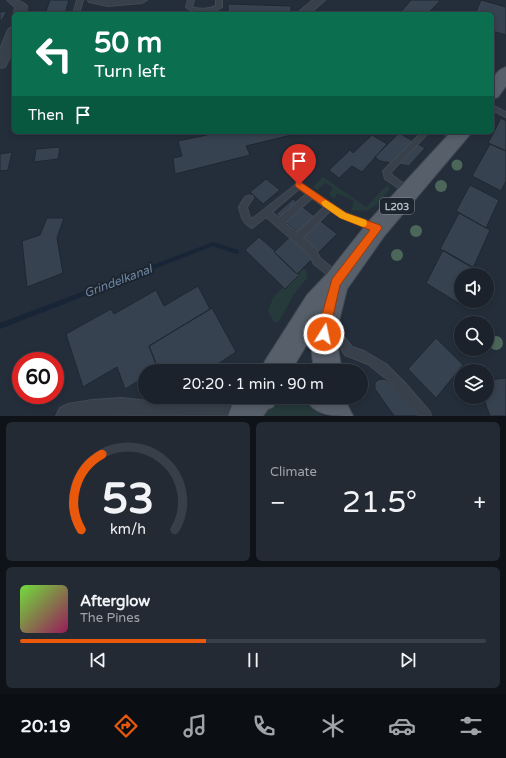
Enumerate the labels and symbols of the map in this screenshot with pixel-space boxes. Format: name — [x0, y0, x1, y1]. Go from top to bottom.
pin — [282, 144, 316, 185]
road number: L203 — [380, 198, 414, 214]
water label: Grindelkanal — [82, 261, 156, 300]
position arrow — [303, 313, 345, 355]
speed limit sign: 60 — [12, 352, 64, 404]

